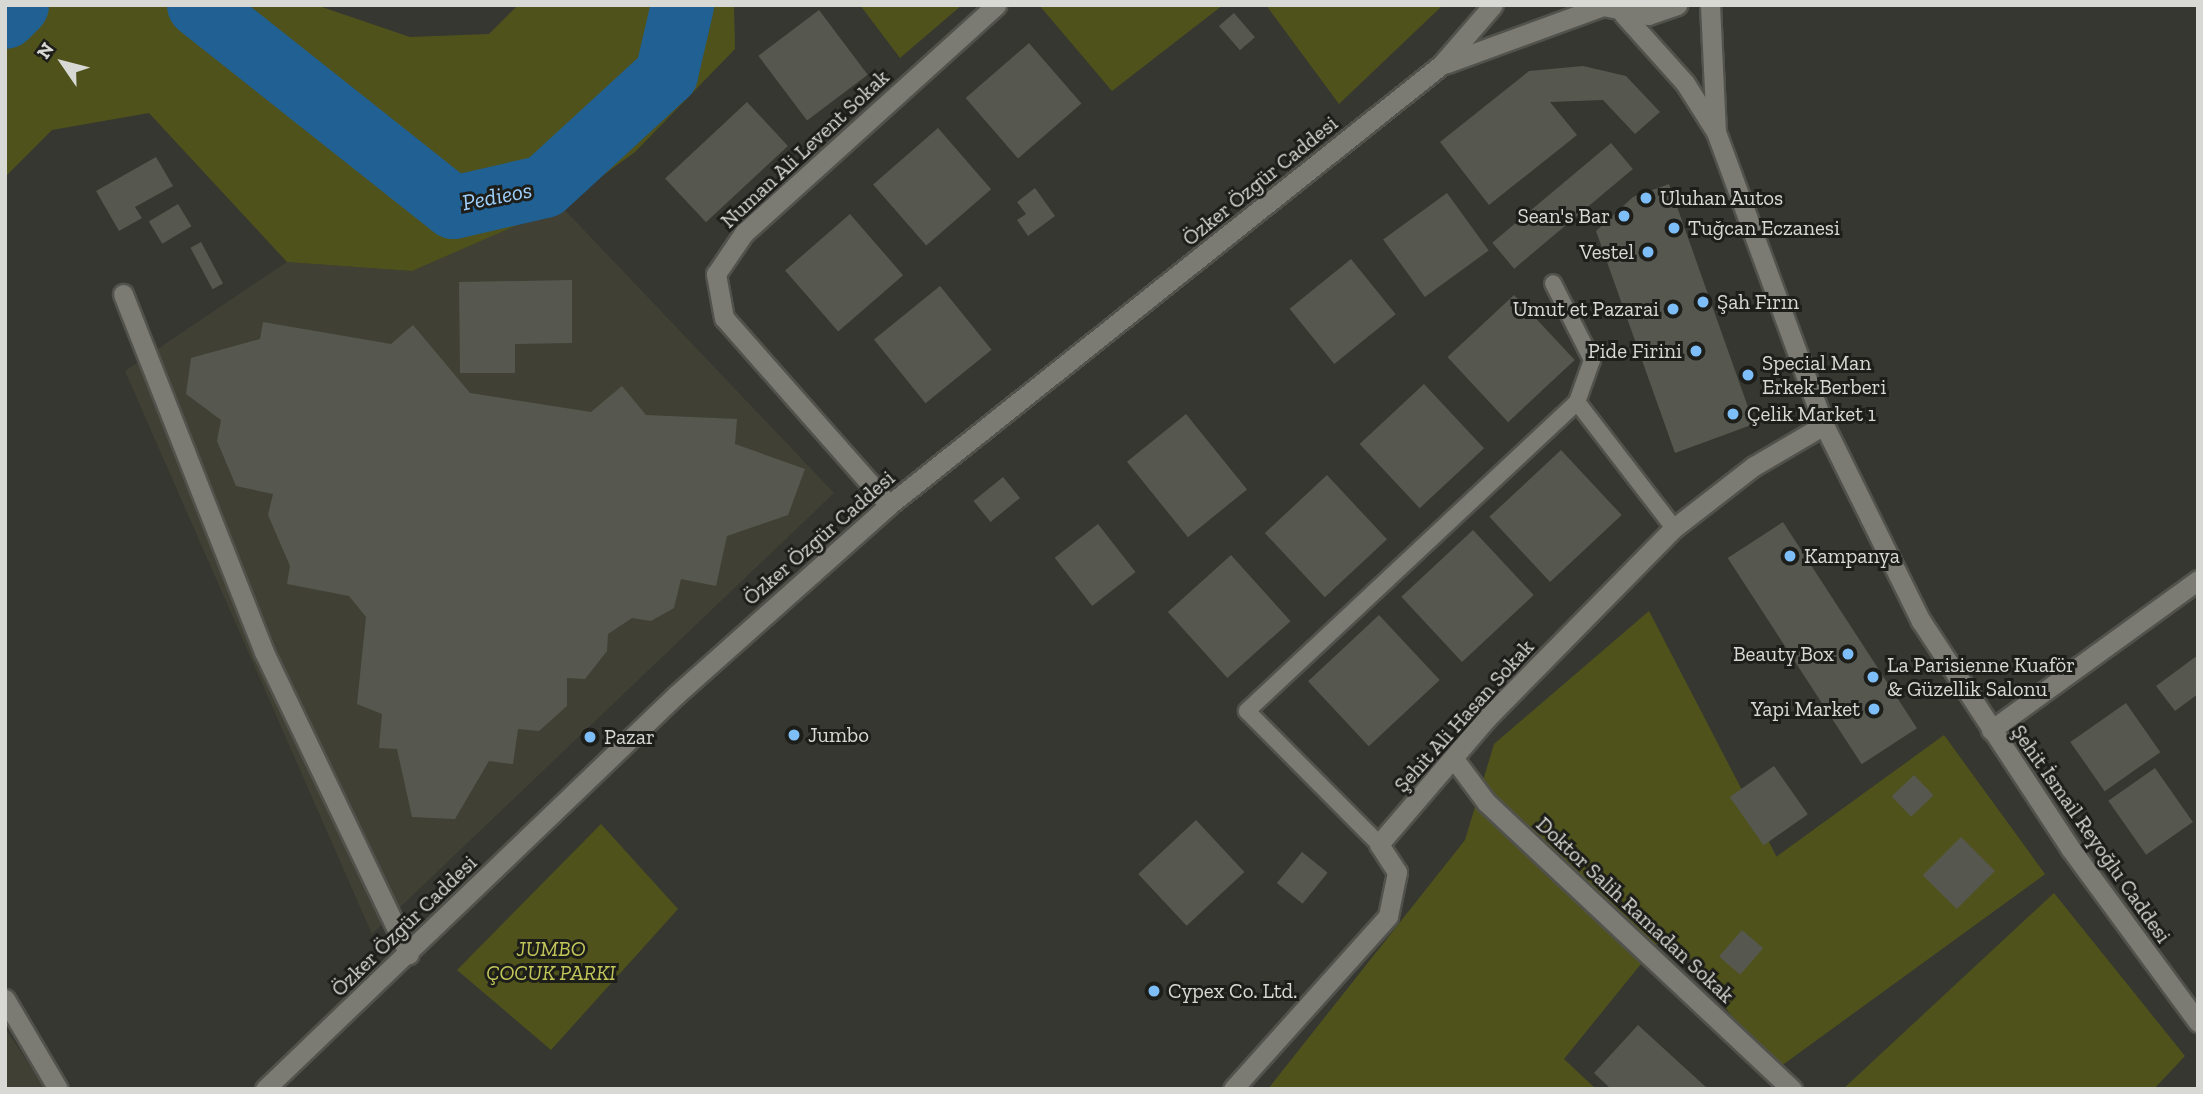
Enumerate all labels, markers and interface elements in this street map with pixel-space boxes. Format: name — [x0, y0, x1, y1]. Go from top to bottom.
north arrow — [28, 28, 98, 98]
text: N — [32, 38, 59, 63]
street label: Numan Ali Levent Sokak — [715, 64, 895, 234]
street label: Özker Özgür Caddesi — [1177, 111, 1343, 251]
water label: Pedieos — [460, 176, 534, 216]
place label: Uluhan Autos — [1660, 185, 1784, 211]
marker: Uluhan Autos — [1638, 190, 1654, 206]
place label: Sean's Bar — [1517, 203, 1610, 229]
marker: Sean's Bar — [1616, 208, 1632, 224]
place label: Tuğcan Eczanesi — [1688, 215, 1840, 241]
marker: Tuğcan Eczanesi — [1666, 220, 1682, 236]
place label: Vestel — [1579, 239, 1634, 265]
marker: Vestel — [1640, 244, 1656, 260]
place label: Şah Fırın — [1717, 289, 1799, 315]
marker: Şah Fırın — [1695, 294, 1711, 310]
place label: Umut et Pazarai — [1513, 296, 1659, 322]
marker: Umut et Pazarai — [1665, 301, 1681, 317]
place label: Pide Firini — [1588, 338, 1682, 364]
marker: Pide Firini — [1688, 343, 1704, 359]
place label: Special Man Erkek Berberi — [1762, 350, 1886, 400]
marker: Special Man Erkek Berberi — [1740, 367, 1756, 383]
place label: Çelik Market 1 — [1747, 401, 1876, 427]
marker: Çelik Market 1 — [1725, 406, 1741, 422]
street label: Özker Özgür Caddesi — [738, 465, 900, 611]
place label: Kampanya — [1804, 543, 1900, 569]
marker: Kampanya — [1782, 548, 1798, 564]
street label: Şehit Ali Hasan Sokak — [1389, 634, 1539, 798]
place label: Beauty Box — [1732, 641, 1834, 667]
marker: Beauty Box — [1840, 646, 1856, 662]
place label: La Parisienne Kuaför & Güzellik Salonu — [1887, 652, 2075, 702]
marker: La Parisienne Kuaför & Güzellik Salonu — [1865, 669, 1881, 685]
place label: Yapi Market — [1751, 696, 1860, 722]
marker: Yapi Market — [1866, 701, 1882, 717]
street label: Şehit İsmail Reyoğlu Caddesi — [2006, 720, 2176, 948]
place label: Jumbo — [808, 722, 869, 748]
place label: Pazar — [604, 724, 655, 750]
marker: Jumbo — [786, 727, 802, 743]
marker: Pazar — [582, 729, 598, 745]
street label: Doktor Salih Ramadan Sokak — [1531, 812, 1739, 1008]
street label: Özker Özgür Caddesi — [326, 850, 482, 1002]
park label: JUMBO ÇOCUK PARKI — [486, 936, 616, 986]
place label: Cypex Co. Ltd. — [1168, 978, 1297, 1004]
marker: Cypex Co. Ltd. — [1146, 983, 1162, 999]

